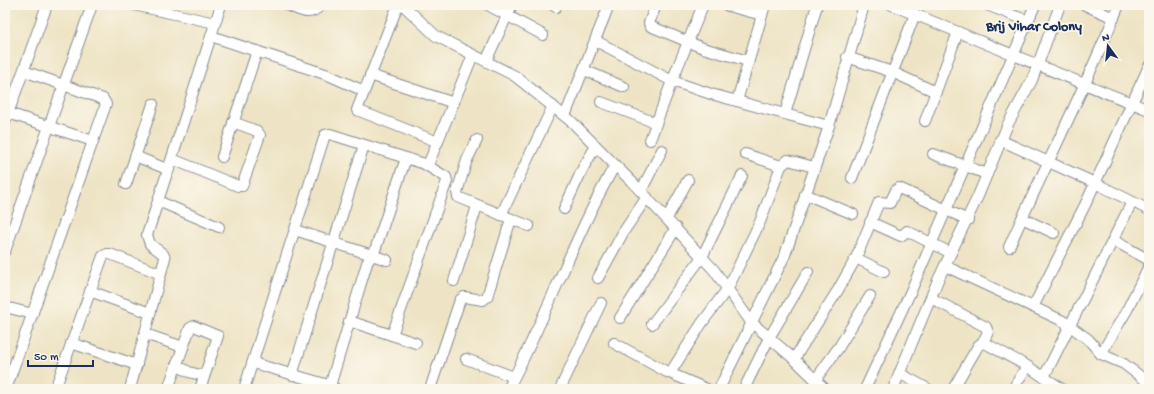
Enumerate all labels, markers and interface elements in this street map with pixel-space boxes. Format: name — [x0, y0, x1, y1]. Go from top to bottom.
district label: Brij Vihar Colony — [985, 19, 1082, 36]
north arrow — [1088, 26, 1128, 66]
text: N — [1101, 32, 1111, 45]
scale bar — [28, 342, 93, 368]
text: 50 m — [34, 351, 59, 365]

